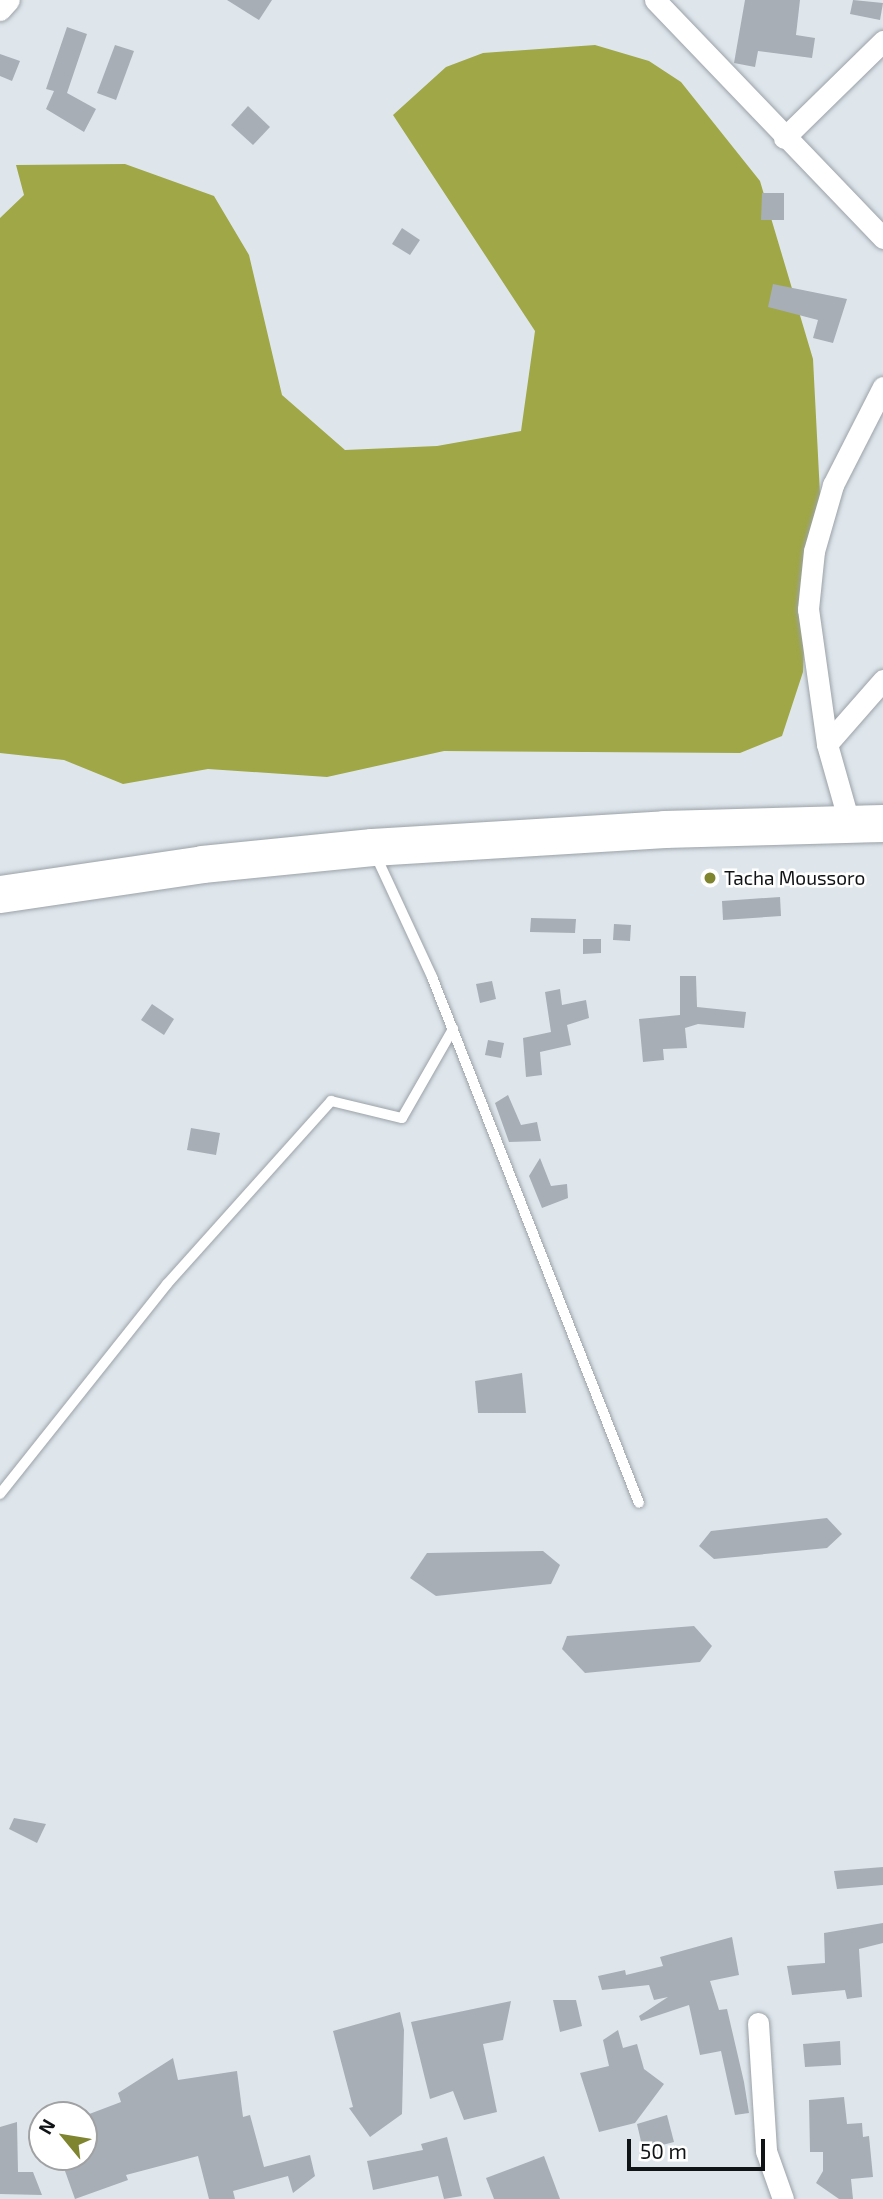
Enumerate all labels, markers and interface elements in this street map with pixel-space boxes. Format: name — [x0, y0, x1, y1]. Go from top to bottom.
place label: Tacha Moussoro — [724, 867, 865, 889]
marker: Tacha Moussoro — [702, 870, 718, 886]
north arrow — [28, 2101, 98, 2171]
text: N — [33, 2115, 60, 2138]
scale bar — [631, 2126, 769, 2170]
text: 50 m — [640, 2138, 687, 2163]

